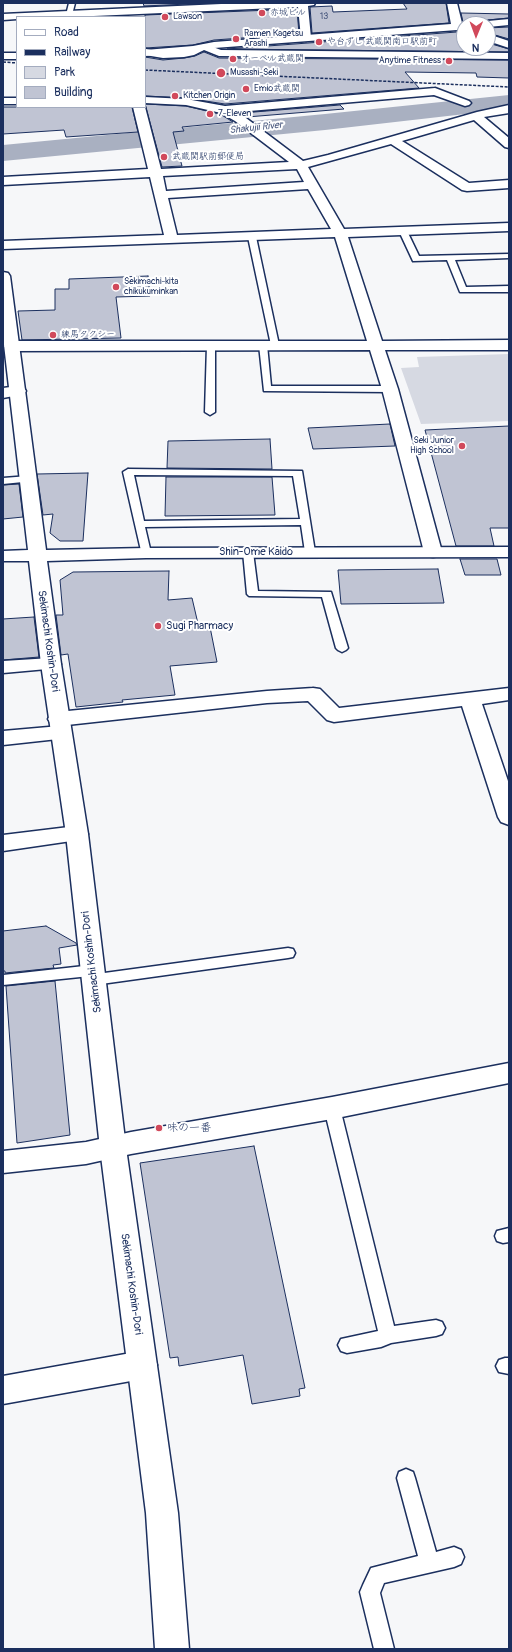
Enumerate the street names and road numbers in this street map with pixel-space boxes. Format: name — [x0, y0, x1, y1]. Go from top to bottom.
street label: Shin-Ome Kaido — [219, 545, 293, 559]
street label: Sekimachi Koshin-Dori — [34, 589, 62, 693]
street label: Sekimachi Koshin-Dori — [79, 910, 105, 1014]
street label: Sekimachi Koshin-Dori — [117, 1232, 145, 1336]

